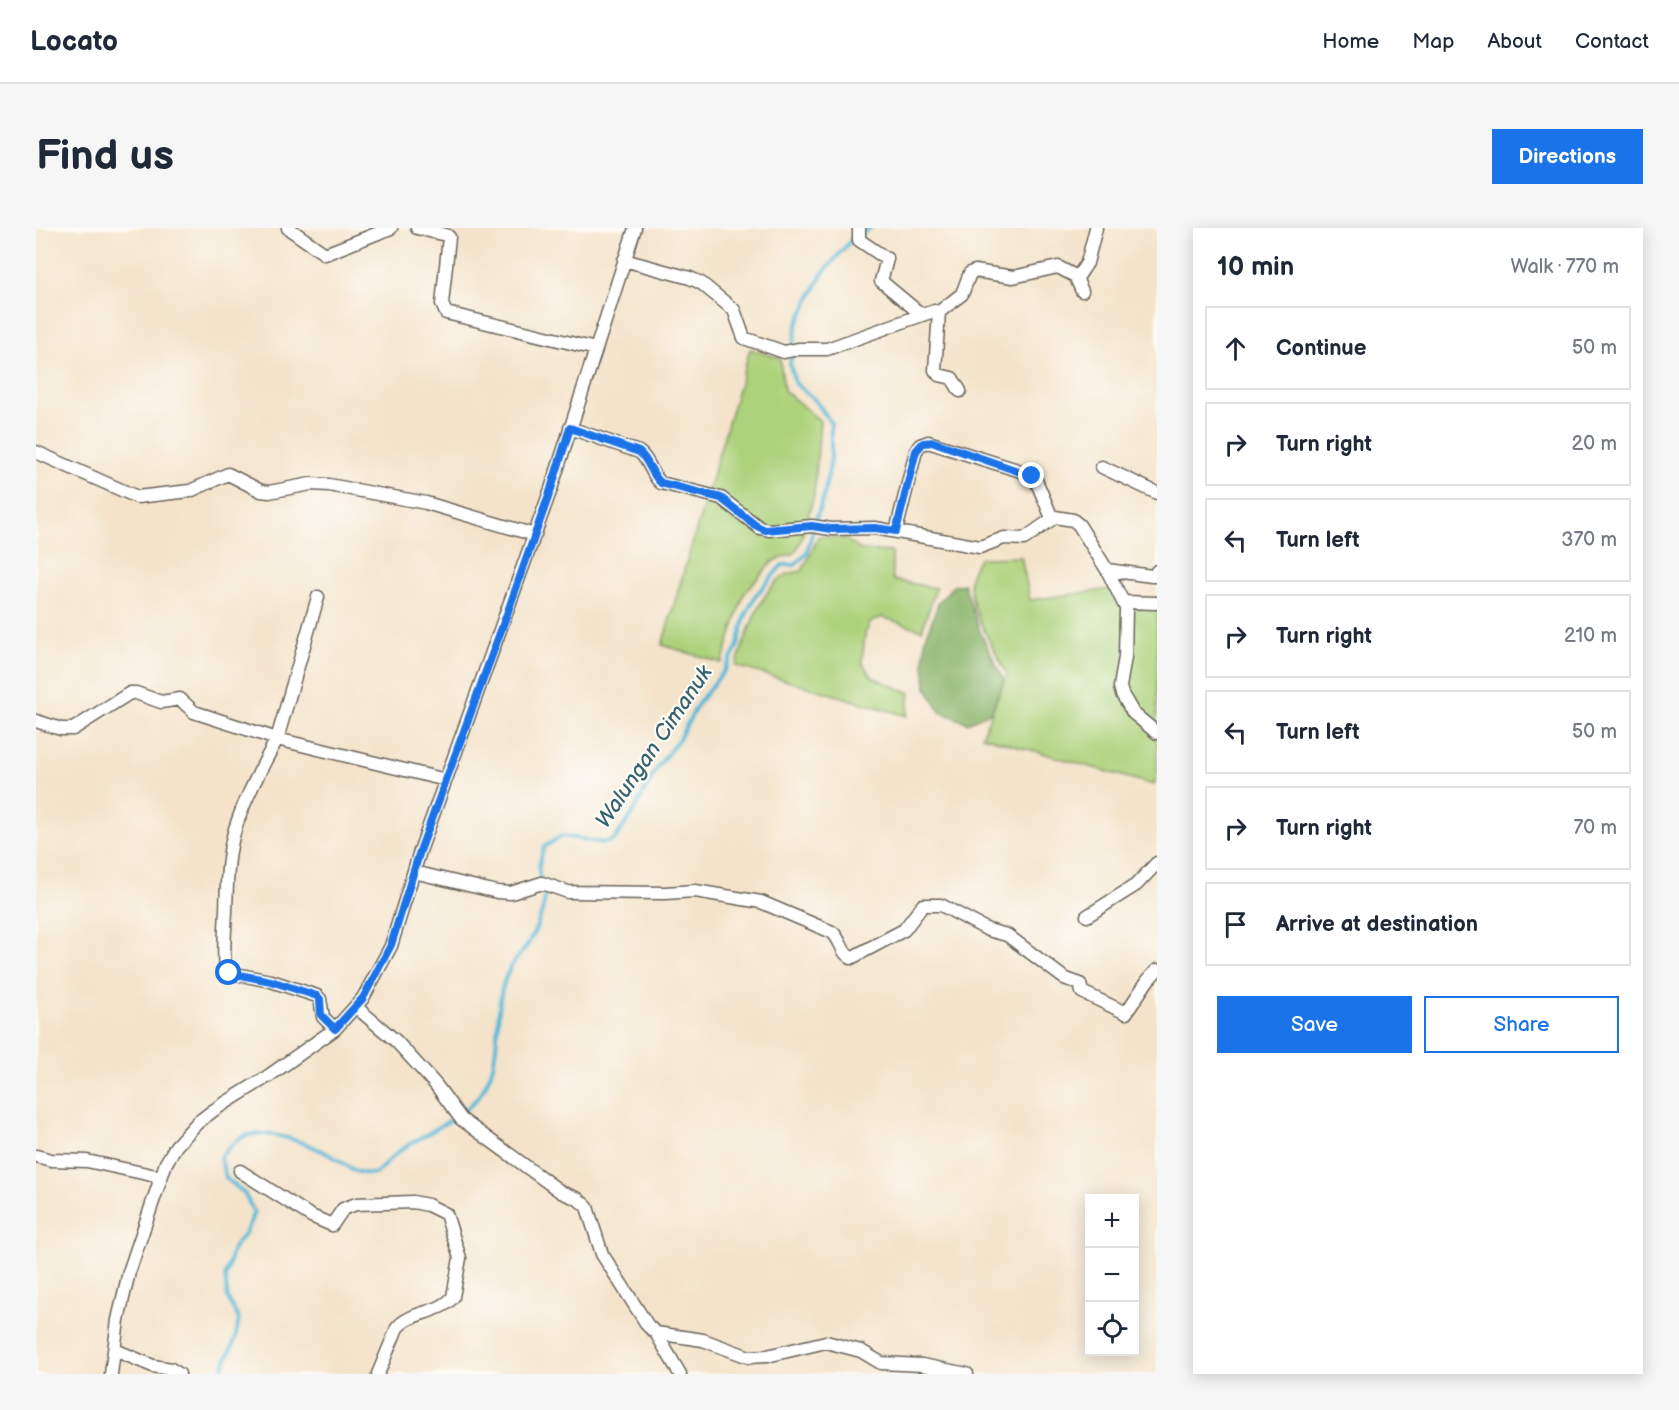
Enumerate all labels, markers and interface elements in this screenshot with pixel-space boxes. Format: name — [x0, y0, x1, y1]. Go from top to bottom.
text: Locato — [30, 25, 118, 58]
text: Home — [1322, 29, 1379, 54]
text: Map — [1412, 29, 1454, 54]
text: About — [1487, 29, 1542, 54]
text: Contact — [1575, 29, 1649, 54]
button: Directions — [1492, 129, 1643, 184]
text: Find us — [36, 131, 174, 182]
text: 10 min — [1217, 252, 1294, 283]
text: Walk · 770 m — [1510, 255, 1619, 279]
icon: ahead — [1219, 332, 1252, 365]
text: Continue — [1276, 335, 1366, 362]
text: 50 m — [1572, 336, 1617, 360]
icon: right — [1219, 428, 1252, 461]
text: Turn right — [1276, 431, 1372, 458]
text: 20 m — [1572, 432, 1617, 456]
route end — [1018, 462, 1044, 488]
icon: left — [1219, 524, 1252, 557]
text: Turn left — [1276, 527, 1360, 554]
text: 370 m — [1561, 528, 1617, 552]
icon: right — [1219, 620, 1252, 653]
text: Turn right — [1276, 623, 1372, 650]
text: 210 m — [1564, 624, 1617, 648]
water label: Walungan Cimanuk — [590, 659, 719, 833]
icon: left — [1219, 716, 1252, 749]
text: Turn left — [1276, 719, 1360, 746]
text: 50 m — [1572, 720, 1617, 744]
icon: right — [1219, 812, 1252, 845]
text: Turn right — [1276, 815, 1372, 842]
text: 70 m — [1573, 816, 1617, 840]
icon: arrive — [1219, 908, 1252, 941]
text: Arrive at destination — [1276, 911, 1478, 938]
route start — [215, 959, 241, 985]
button: Save — [1217, 996, 1412, 1053]
button: Share — [1424, 996, 1619, 1053]
map controls — [1085, 1194, 1139, 1356]
button: + — [1085, 1194, 1139, 1248]
button: − — [1085, 1248, 1139, 1302]
button: locate — [1085, 1302, 1139, 1356]

